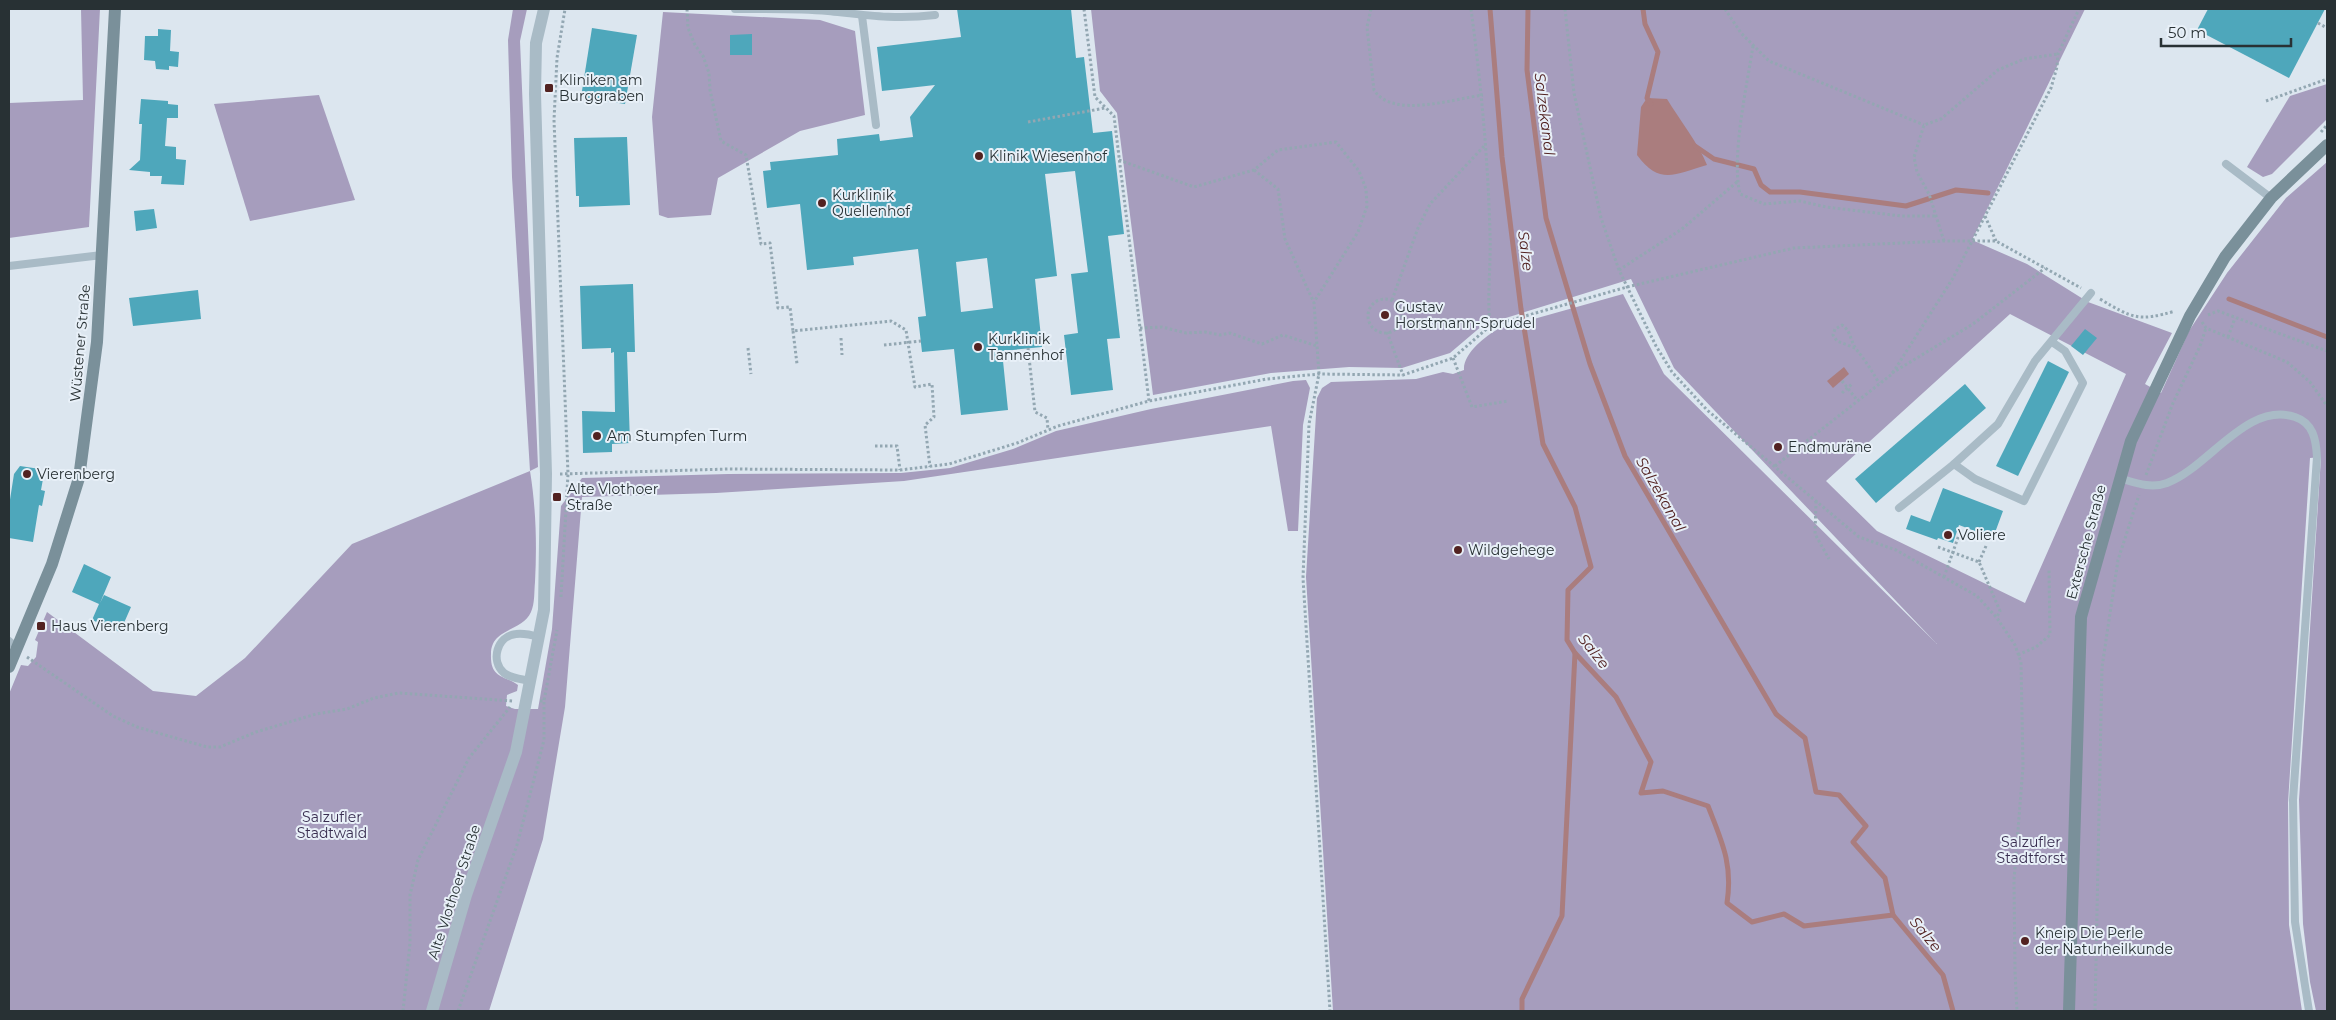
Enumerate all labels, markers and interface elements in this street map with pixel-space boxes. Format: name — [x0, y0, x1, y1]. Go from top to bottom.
scale bar — [2161, 15, 2291, 47]
text: 50 m — [2168, 23, 2206, 42]
place label: Kliniken am Burggraben — [559, 71, 644, 105]
water label: Salzekanal — [1531, 72, 1559, 156]
marker: Kliniken am Burggraben — [543, 82, 555, 94]
place label: Klinik Wiesenhof — [989, 147, 1108, 165]
marker: Klinik Wiesenhof — [973, 150, 985, 162]
place label: Kurklinik Quellenhof — [832, 186, 911, 220]
marker: Kurklinik Quellenhof — [816, 197, 828, 209]
water label: Salze — [1514, 230, 1538, 272]
street label: Wüstener Straße — [66, 284, 94, 402]
place label: Gustav Horstmann-Sprudel — [1395, 298, 1535, 332]
marker: Gustav Horstmann-Sprudel — [1379, 309, 1391, 321]
place label: Kurklinik Tannenhof — [988, 330, 1065, 364]
marker: Kurklinik Tannenhof — [972, 341, 984, 353]
place label: Am Stumpfen Turm — [607, 427, 747, 445]
marker: Am Stumpfen Turm — [591, 430, 603, 442]
place label: Endmuräne — [1788, 438, 1872, 456]
marker: Endmuräne — [1772, 441, 1784, 453]
water label: Salzekanal — [1632, 453, 1690, 535]
place label: Vierenberg — [37, 465, 115, 483]
marker: Vierenberg — [21, 468, 33, 480]
place label: Alte Vlothoer Straße — [567, 480, 659, 514]
street label: Extersche Straße — [2062, 483, 2110, 601]
marker: Alte Vlothoer Straße — [551, 491, 563, 503]
place label: Voliere — [1958, 526, 2006, 544]
marker: Voliere — [1942, 529, 1954, 541]
place label: Wildgehege — [1468, 541, 1554, 559]
marker: Wildgehege — [1452, 544, 1464, 556]
place label: Haus Vierenberg — [51, 617, 169, 635]
marker: Haus Vierenberg — [35, 620, 47, 632]
water label: Salze — [1574, 629, 1614, 673]
park label: Salzufler Stadtwald — [297, 808, 367, 842]
street label: Alte Vlothoer Straße — [424, 822, 484, 962]
park label: Salzufler Stadtforst — [1997, 833, 2066, 867]
water label: Salze — [1906, 913, 1946, 955]
place label: Kneip Die Perle der Naturheilkunde — [2035, 924, 2173, 958]
marker: Kneip Die Perle der Naturheilkunde — [2019, 935, 2031, 947]

